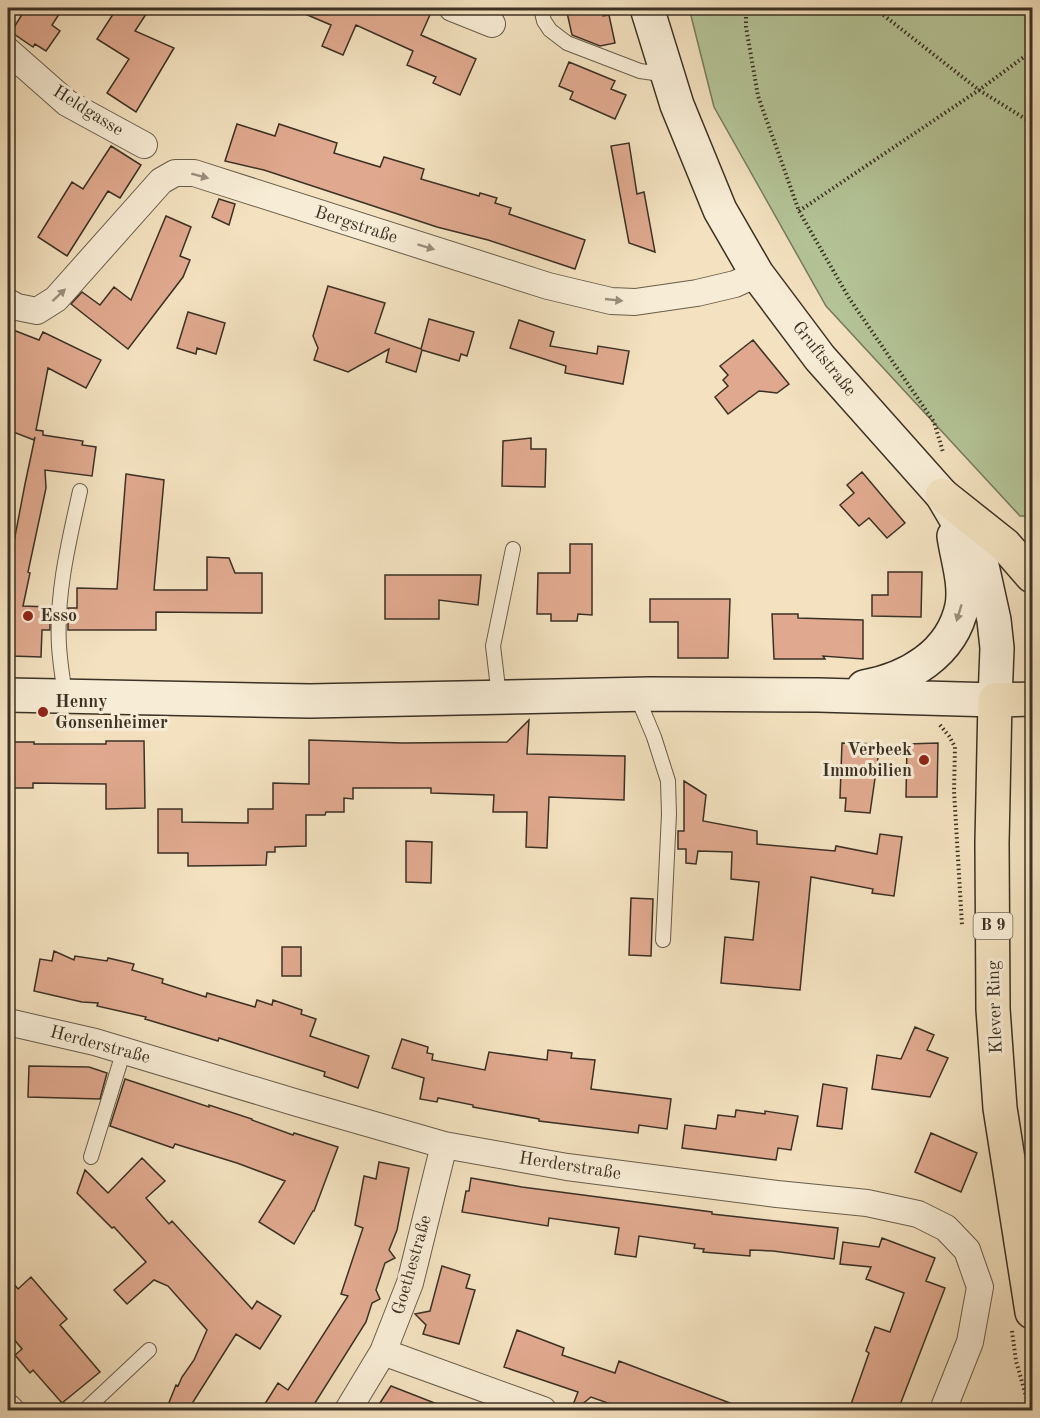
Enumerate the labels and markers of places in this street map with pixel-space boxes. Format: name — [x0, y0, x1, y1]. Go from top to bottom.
place label: Esso — [40, 607, 77, 625]
marker: Esso — [21, 609, 35, 623]
place label: Henny Gonsenheimer — [55, 693, 168, 732]
marker: Henny Gonsenheimer — [36, 705, 50, 719]
place label: Verbeek Immobilien — [822, 741, 912, 780]
marker: Verbeek Immobilien — [917, 753, 931, 767]

